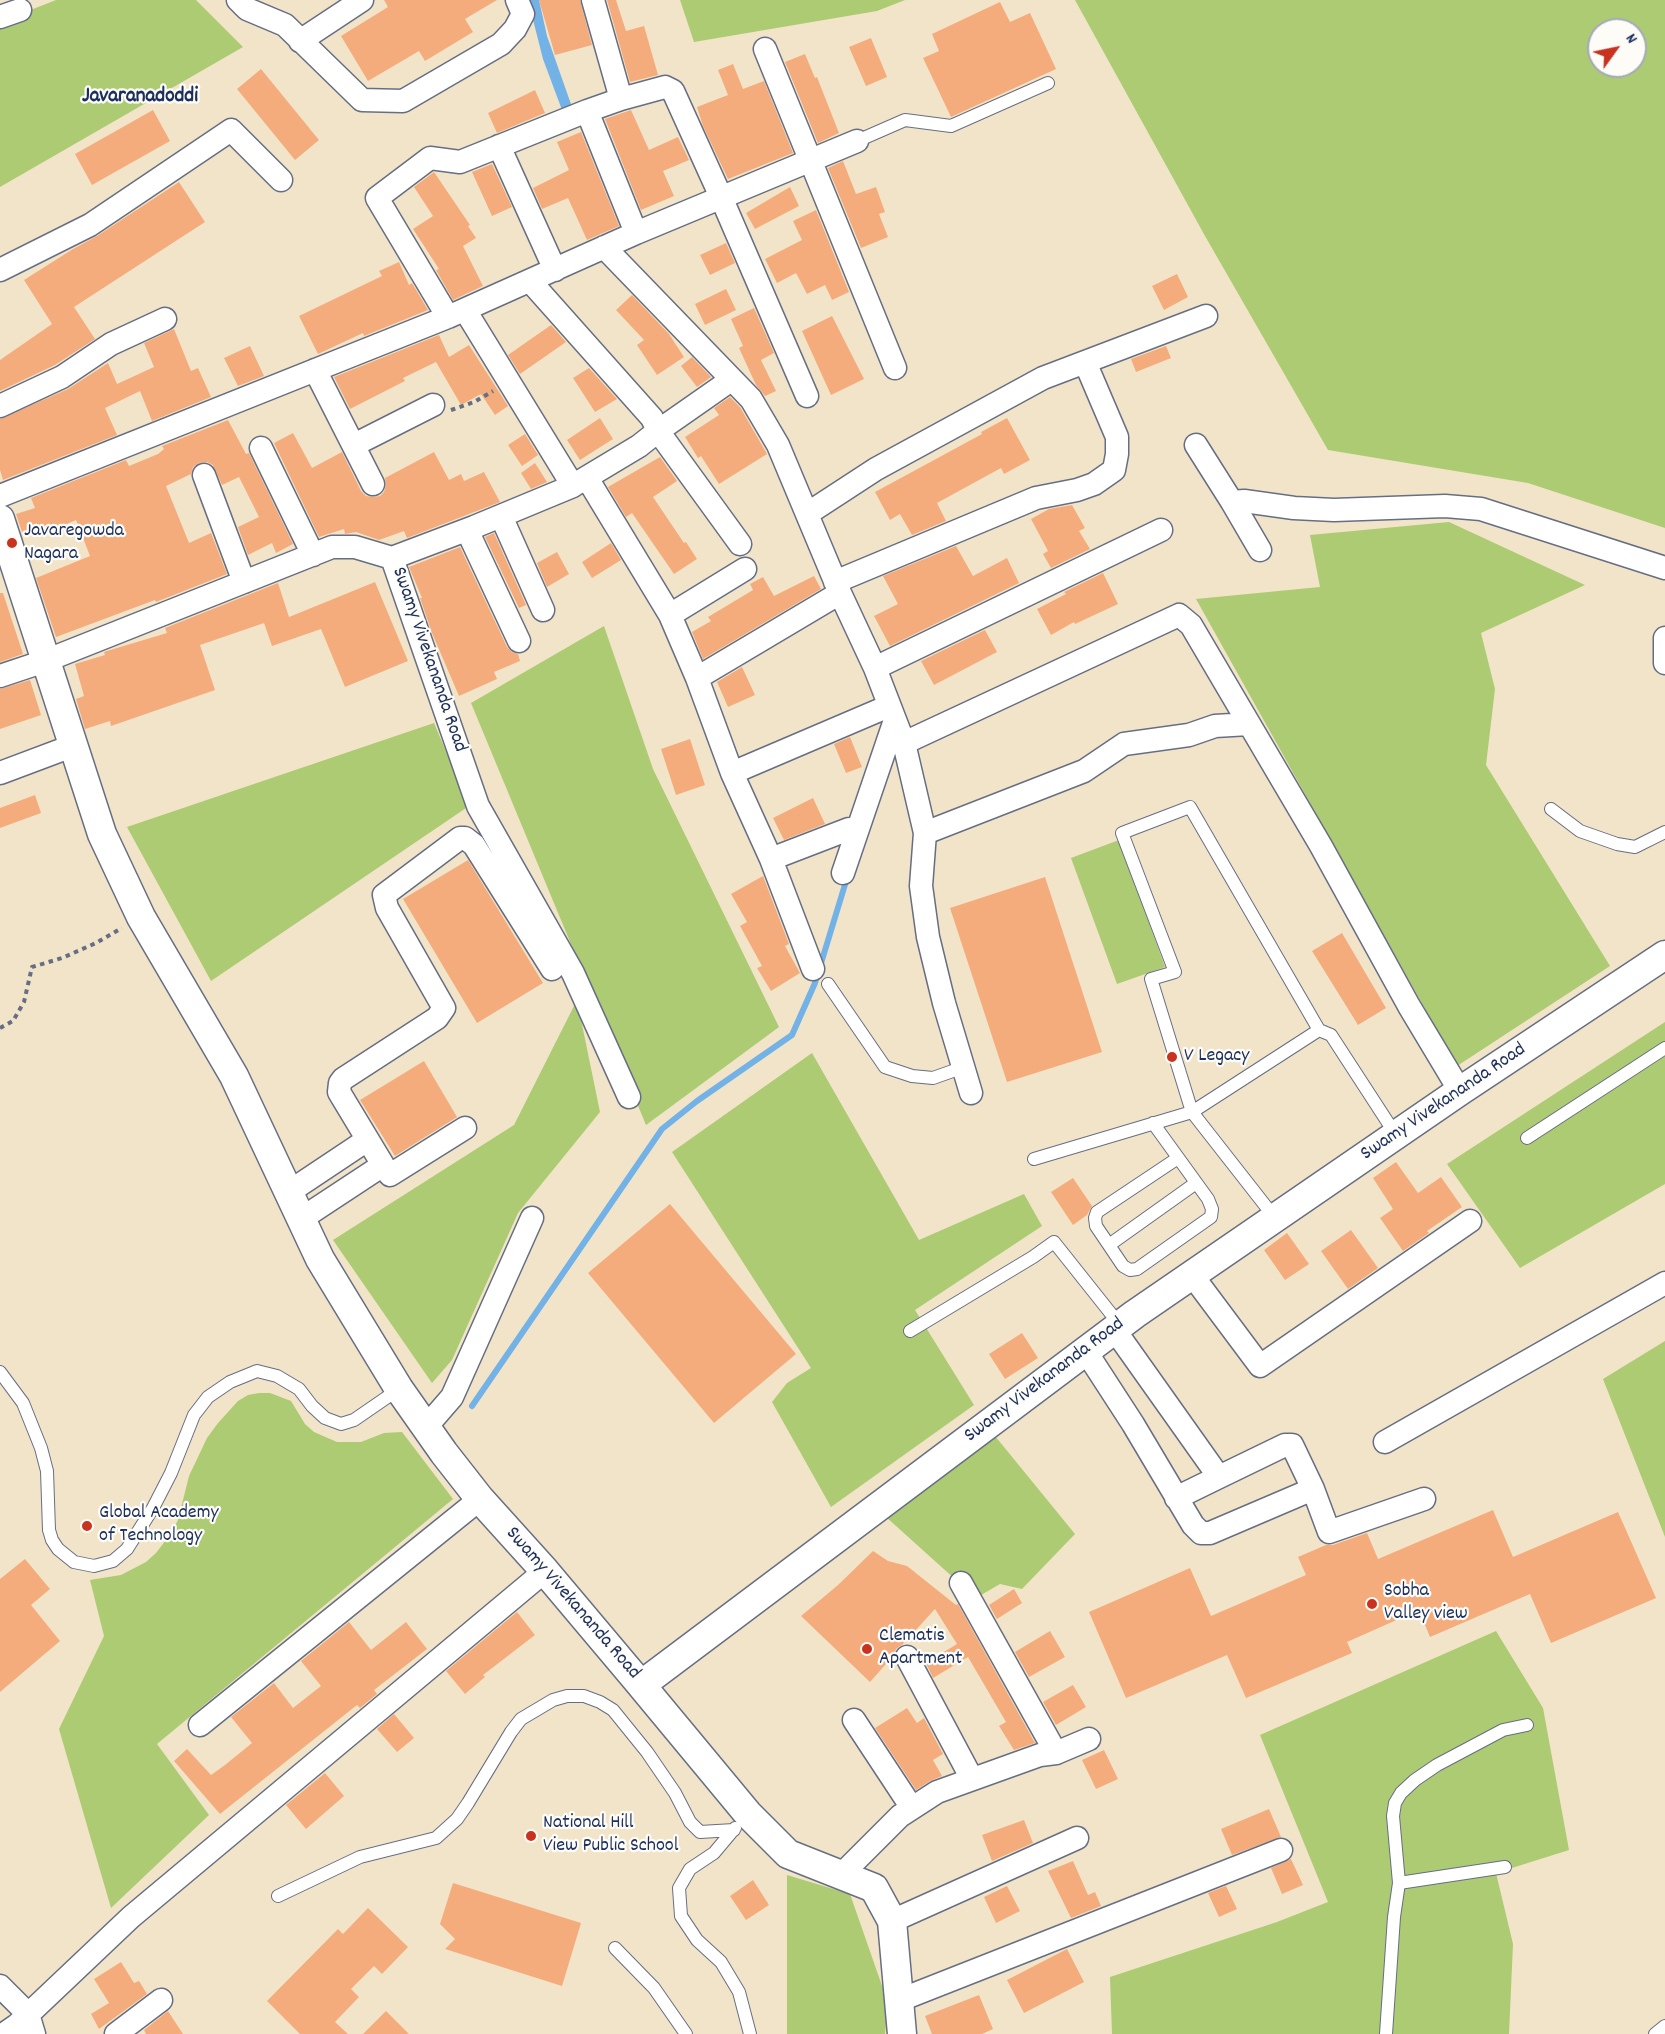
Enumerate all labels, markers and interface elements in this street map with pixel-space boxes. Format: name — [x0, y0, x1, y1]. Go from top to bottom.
north arrow — [1587, 18, 1647, 78]
text: N — [1619, 29, 1643, 49]
district label: Javaranadoddi — [82, 85, 198, 111]
place label: Javaregowda Nagara — [24, 520, 124, 567]
marker: Javaregowda Nagara — [5, 536, 19, 550]
street label: Swamy Vivekananda Road — [385, 564, 471, 756]
street label: Swamy Vivekananda Road — [1357, 1039, 1531, 1167]
place label: V Legacy — [1184, 1045, 1249, 1069]
marker: V Legacy — [1165, 1050, 1179, 1064]
street label: Swamy Vivekananda Road — [960, 1313, 1130, 1449]
place label: Global Academy of Technology — [99, 1502, 218, 1549]
marker: Global Academy of Technology — [80, 1519, 94, 1533]
street label: Swamy Vivekananda Road — [499, 1523, 645, 1685]
place label: Sobha Valley view — [1384, 1580, 1468, 1627]
marker: Sobha Valley view — [1365, 1597, 1379, 1611]
place label: Clematis Apartment — [879, 1625, 962, 1672]
marker: Clematis Apartment — [860, 1642, 874, 1656]
place label: National Hill View Public School — [543, 1812, 679, 1859]
marker: National Hill View Public School — [524, 1829, 538, 1843]

